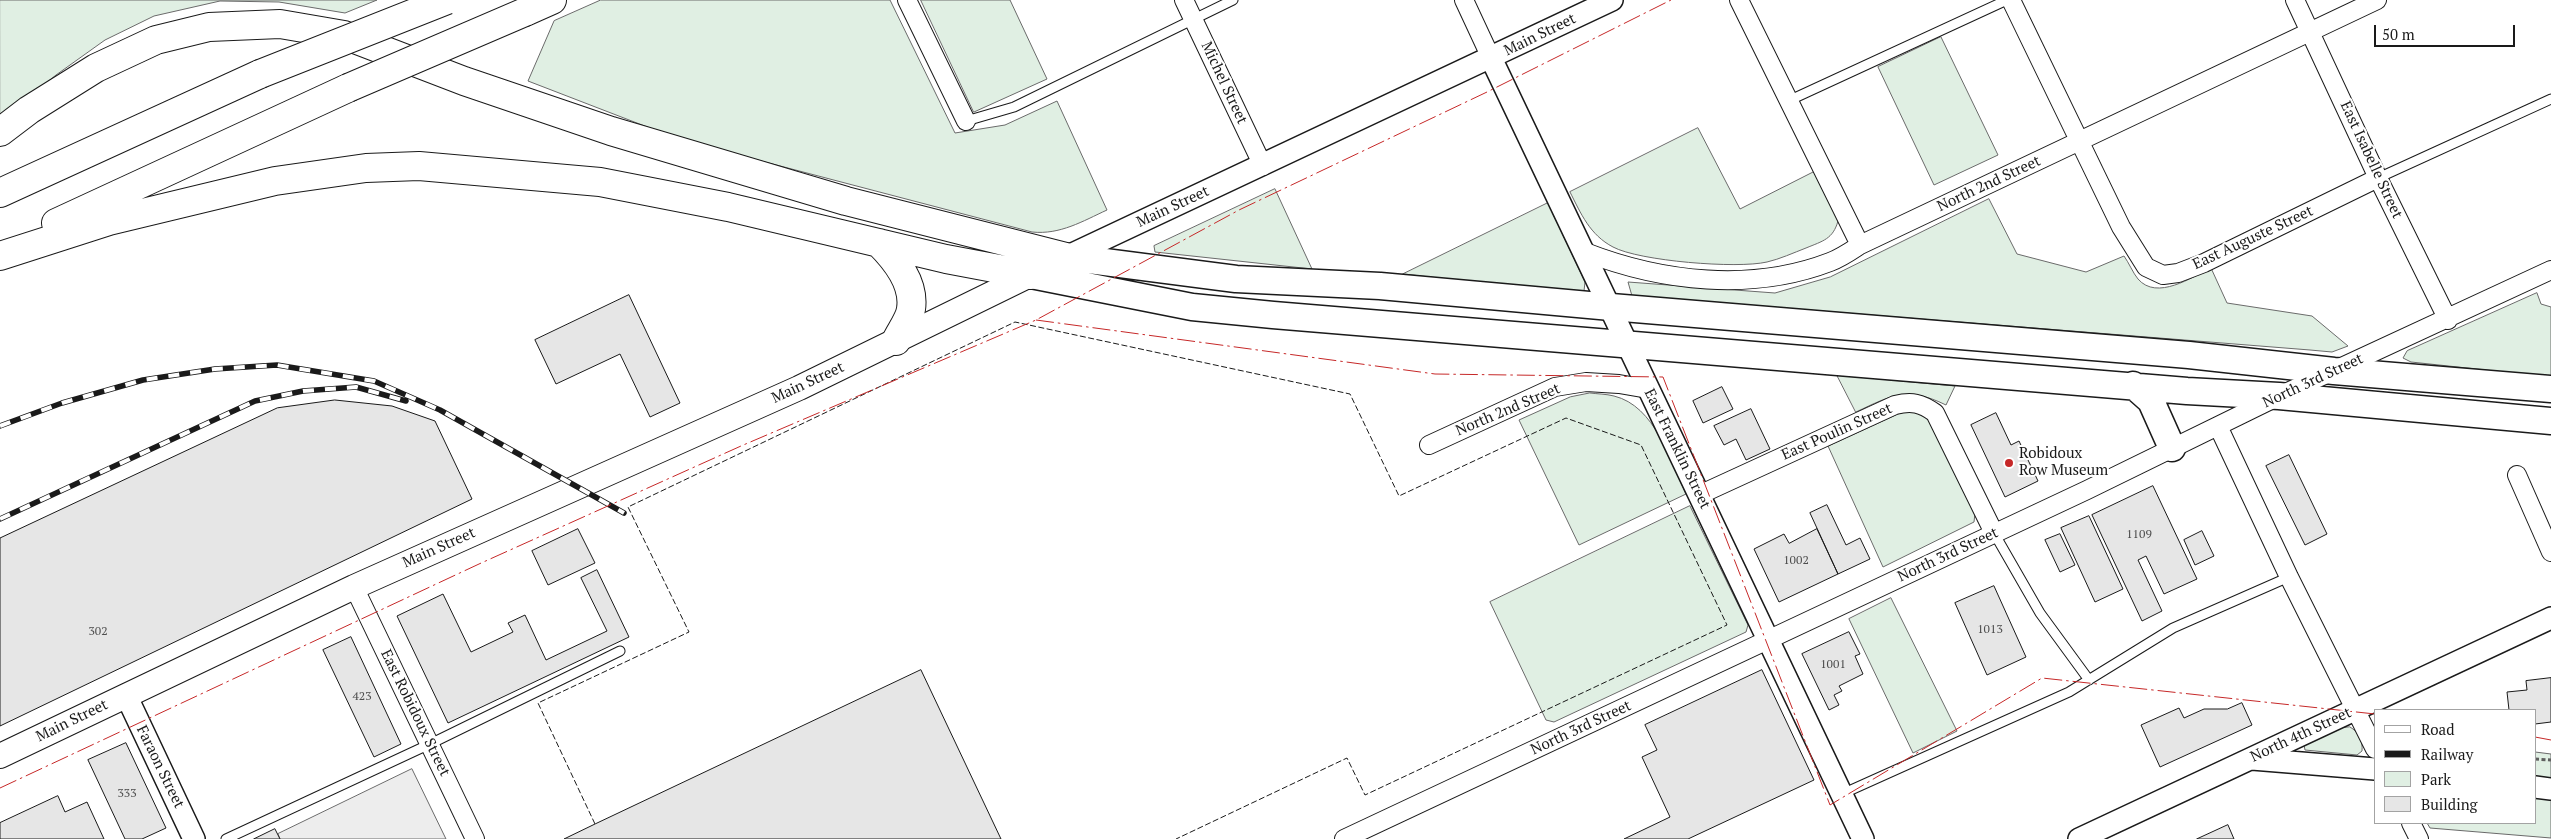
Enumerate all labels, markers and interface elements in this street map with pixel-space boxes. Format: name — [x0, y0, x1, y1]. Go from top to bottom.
street label: Main Street — [1501, 10, 1579, 60]
scale bar — [2376, 15, 2517, 47]
text: 50 m — [2382, 24, 2415, 44]
street label: Michel Street — [1197, 39, 1251, 127]
street label: East Isabelle Street — [2336, 99, 2406, 221]
street label: North 2nd Street — [1934, 152, 2044, 216]
street label: Main Street — [1134, 182, 1212, 232]
street label: East Auguste Street — [2190, 202, 2316, 274]
street label: North 3rd Street — [2260, 350, 2366, 412]
street label: Main Street — [769, 358, 847, 408]
street label: North 2nd Street — [1453, 380, 1563, 440]
street label: East Franklin Street — [1640, 386, 1714, 512]
street label: East Poulin Street — [1779, 400, 1895, 464]
place label: Robidoux Row Museum — [2019, 445, 2108, 480]
marker: Robidoux Row Museum — [2003, 457, 2015, 469]
street label: Main Street — [400, 524, 478, 572]
street label: North 3rd Street — [1895, 524, 2001, 586]
house number: 1109 — [2126, 528, 2152, 542]
house number: 1002 — [1783, 554, 1809, 568]
house number: 1013 — [1977, 623, 2003, 637]
house number: 302 — [88, 625, 108, 639]
street label: East Robidoux Street — [376, 647, 454, 779]
house number: 1001 — [1820, 658, 1846, 672]
house number: 423 — [352, 690, 372, 704]
street label: Main Street — [33, 696, 111, 746]
street label: North 3rd Street — [1528, 697, 1634, 759]
street label: North 4th Street — [2248, 704, 2354, 766]
legend — [2374, 709, 2536, 824]
text: Road — [2421, 719, 2454, 739]
street label: Faraon Street — [132, 723, 188, 811]
text: Railway — [2421, 744, 2473, 764]
text: Park — [2421, 769, 2451, 789]
house number: 333 — [117, 787, 137, 801]
text: Building — [2421, 794, 2478, 814]

